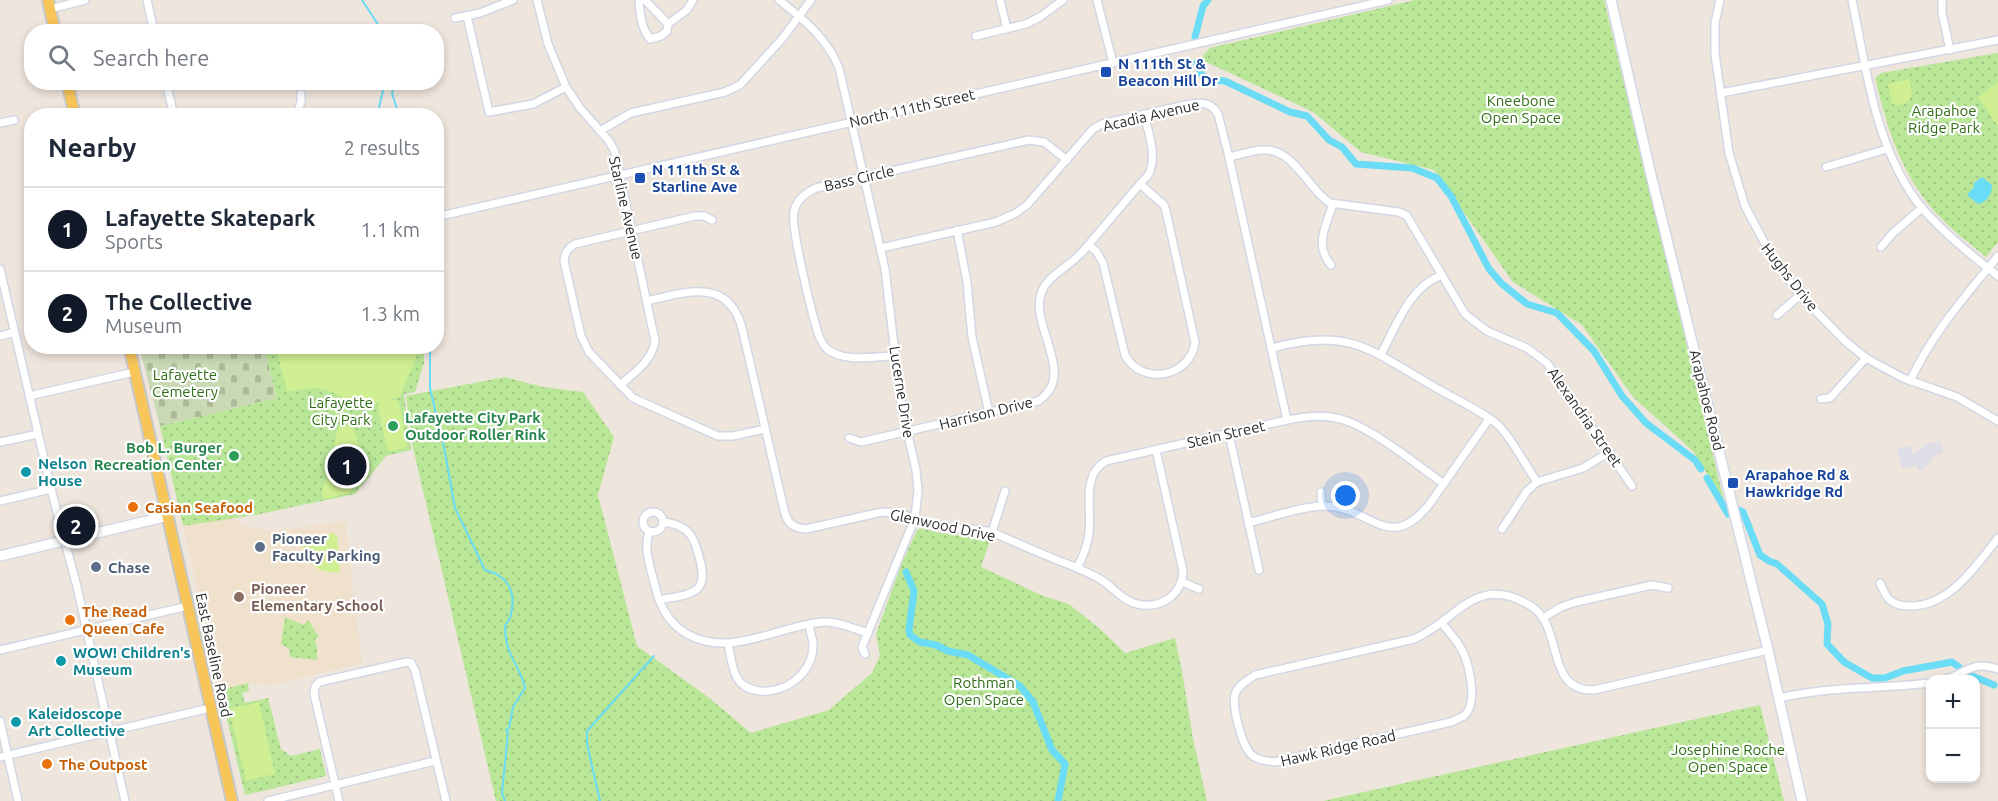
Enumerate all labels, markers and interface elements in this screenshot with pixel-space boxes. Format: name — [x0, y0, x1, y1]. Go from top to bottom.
search box — [24, 24, 444, 90]
icon: search — [45, 41, 78, 74]
text: Search here — [93, 45, 209, 70]
place label: N 111th St & Beacon Hill Dr — [1118, 55, 1219, 89]
marker: N 111th St & Beacon Hill Dr — [1099, 65, 1113, 79]
street label: North 111th Street — [848, 85, 976, 131]
park label: Kneebone Open Space — [1481, 92, 1561, 126]
street label: Acadia Avenue — [1101, 96, 1201, 134]
park label: Arapahoe Ridge Park — [1908, 102, 1980, 136]
text: Nearby — [48, 133, 136, 162]
text: 2 results — [344, 136, 420, 159]
street label: Starline Avenue — [606, 155, 646, 261]
place label: N 111th St & Starline Ave — [652, 161, 740, 195]
street label: Bass Circle — [822, 162, 896, 194]
marker: N 111th St & Starline Ave — [633, 171, 647, 185]
text: Lafayette Skatepark — [105, 205, 315, 230]
text: 1 — [62, 218, 73, 241]
text: 1.1 km — [361, 218, 420, 241]
text: Sports — [105, 230, 163, 253]
street label: Hughs Drive — [1758, 240, 1822, 314]
text: The Collective — [105, 289, 252, 314]
text: 2 — [62, 302, 73, 325]
text: 1.3 km — [361, 302, 420, 325]
text: Museum — [105, 314, 182, 337]
street label: Lucerne Drive — [886, 345, 918, 439]
street label: Arapahoe Road — [1686, 348, 1728, 452]
street label: Alexandria Street — [1545, 364, 1626, 470]
park label: Lafayette Cemetery — [152, 366, 218, 400]
street label: Harrison Drive — [937, 393, 1035, 433]
park label: Lafayette City Park — [309, 394, 373, 428]
place label: Lafayette City Park Outdoor Roller Rink — [405, 409, 546, 443]
street label: Stein Street — [1185, 417, 1267, 451]
marker: Lafayette City Park Outdoor Roller Rink — [386, 419, 400, 433]
place label: Bob L. Burger Recreation Center — [94, 439, 223, 473]
pin: 1 — [328, 444, 366, 488]
marker: Bob L. Burger Recreation Center — [227, 449, 241, 463]
place label: Nelson House — [38, 455, 87, 489]
marker: Nelson House — [19, 465, 33, 479]
place label: Arapahoe Rd & Hawkridge Rd — [1745, 466, 1850, 500]
marker: Arapahoe Rd & Hawkridge Rd — [1726, 476, 1740, 490]
your location — [1331, 481, 1360, 510]
place label: Casian Seafood — [145, 499, 253, 516]
marker: Casian Seafood — [126, 500, 140, 514]
pin: 2 — [56, 504, 96, 548]
street label: Glenwood Drive — [889, 506, 997, 544]
place label: Pioneer Faculty Parking — [272, 530, 381, 564]
marker: Pioneer Faculty Parking — [253, 540, 267, 554]
place label: Chase — [108, 559, 150, 576]
marker: Chase — [89, 560, 103, 574]
place label: Pioneer Elementary School — [251, 580, 384, 614]
marker: Pioneer Elementary School — [232, 590, 246, 604]
street label: East Baseline Road — [193, 591, 235, 719]
place label: The Read Queen Cafe — [82, 603, 165, 637]
marker: The Read Queen Cafe — [63, 613, 77, 627]
place label: WOW! Children's Museum — [73, 644, 191, 678]
marker: WOW! Children's Museum — [54, 654, 68, 668]
park label: Rothman Open Space — [944, 674, 1024, 708]
map controls — [1926, 675, 1980, 783]
button: + — [1926, 675, 1980, 729]
place label: Kaleidoscope Art Collective — [28, 705, 125, 739]
marker: Kaleidoscope Art Collective — [9, 715, 23, 729]
street label: Hawk Ridge Road — [1279, 727, 1397, 769]
button: − — [1926, 729, 1980, 783]
park label: Josephine Roche Open Space — [1671, 741, 1785, 775]
place label: The Outpost — [59, 756, 148, 773]
marker: The Outpost — [40, 757, 54, 771]

